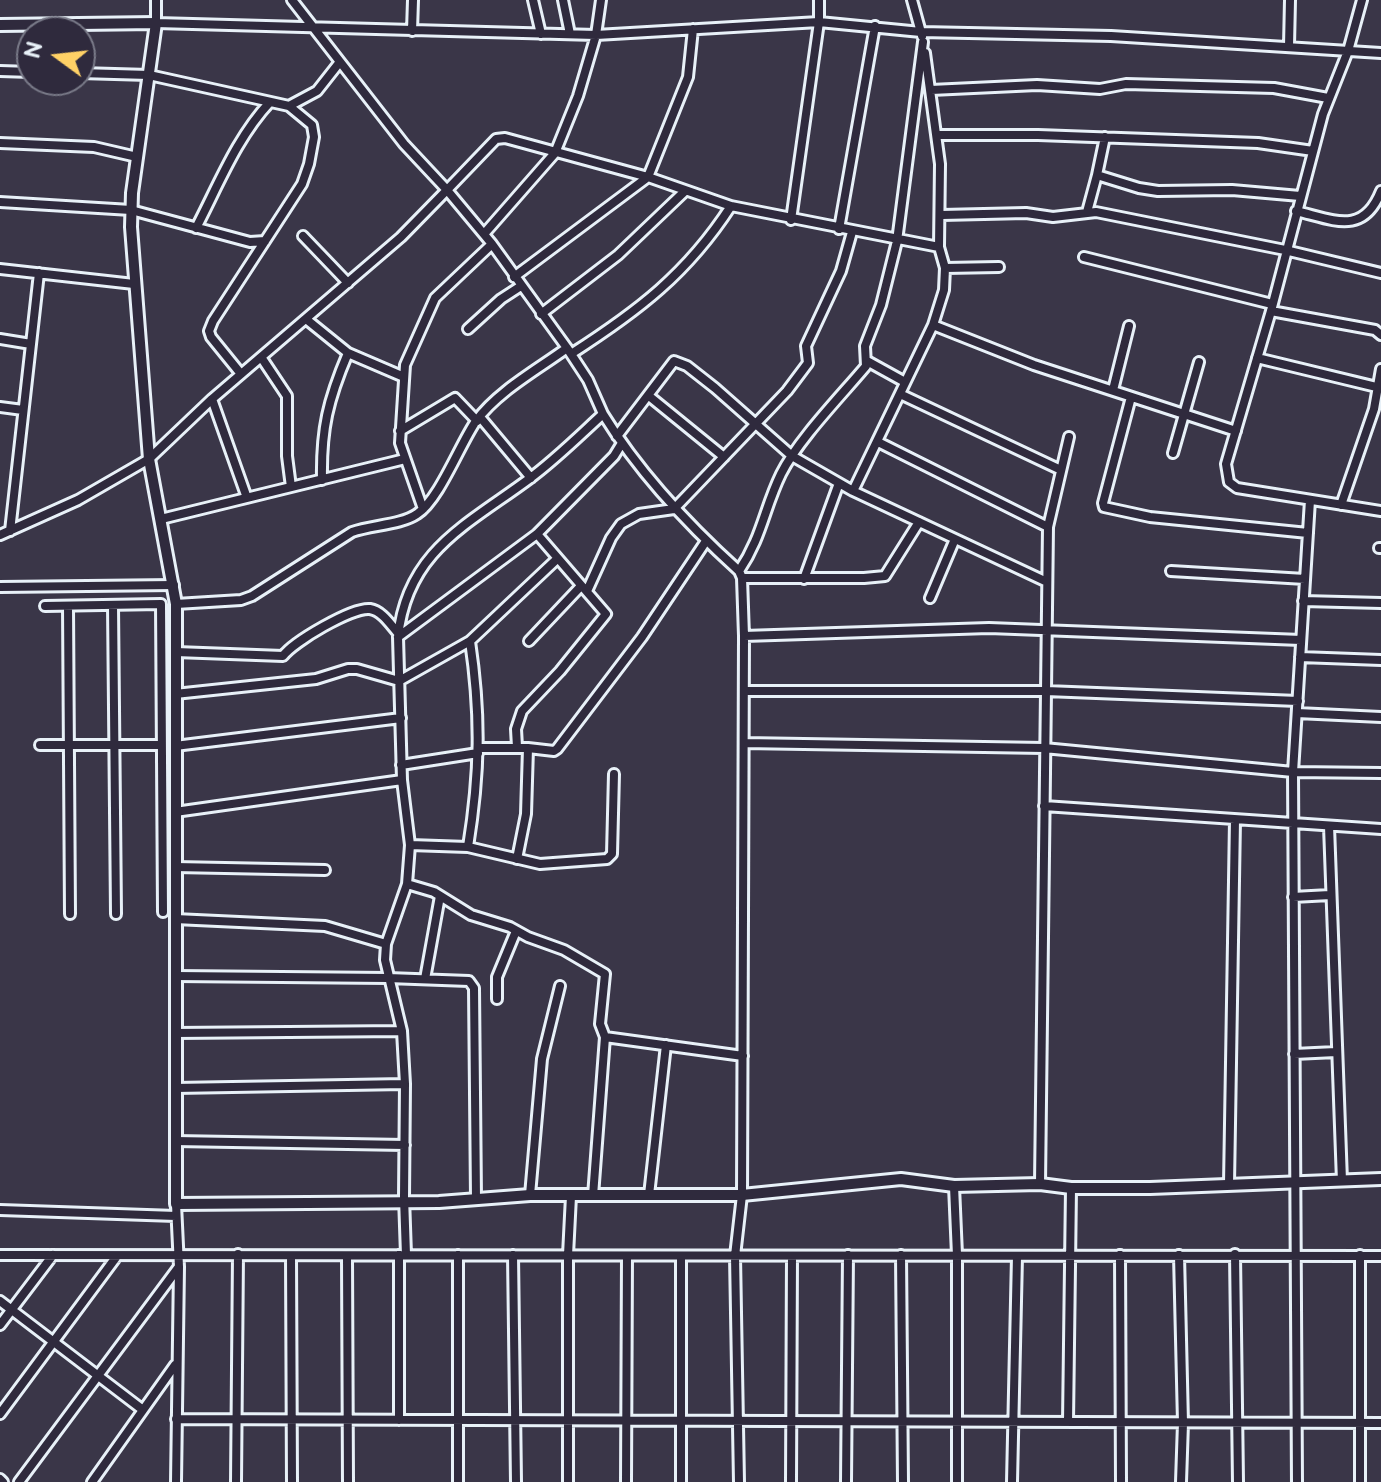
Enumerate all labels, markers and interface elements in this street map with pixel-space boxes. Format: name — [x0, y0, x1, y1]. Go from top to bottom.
north arrow — [16, 16, 96, 96]
text: N — [19, 39, 49, 62]

